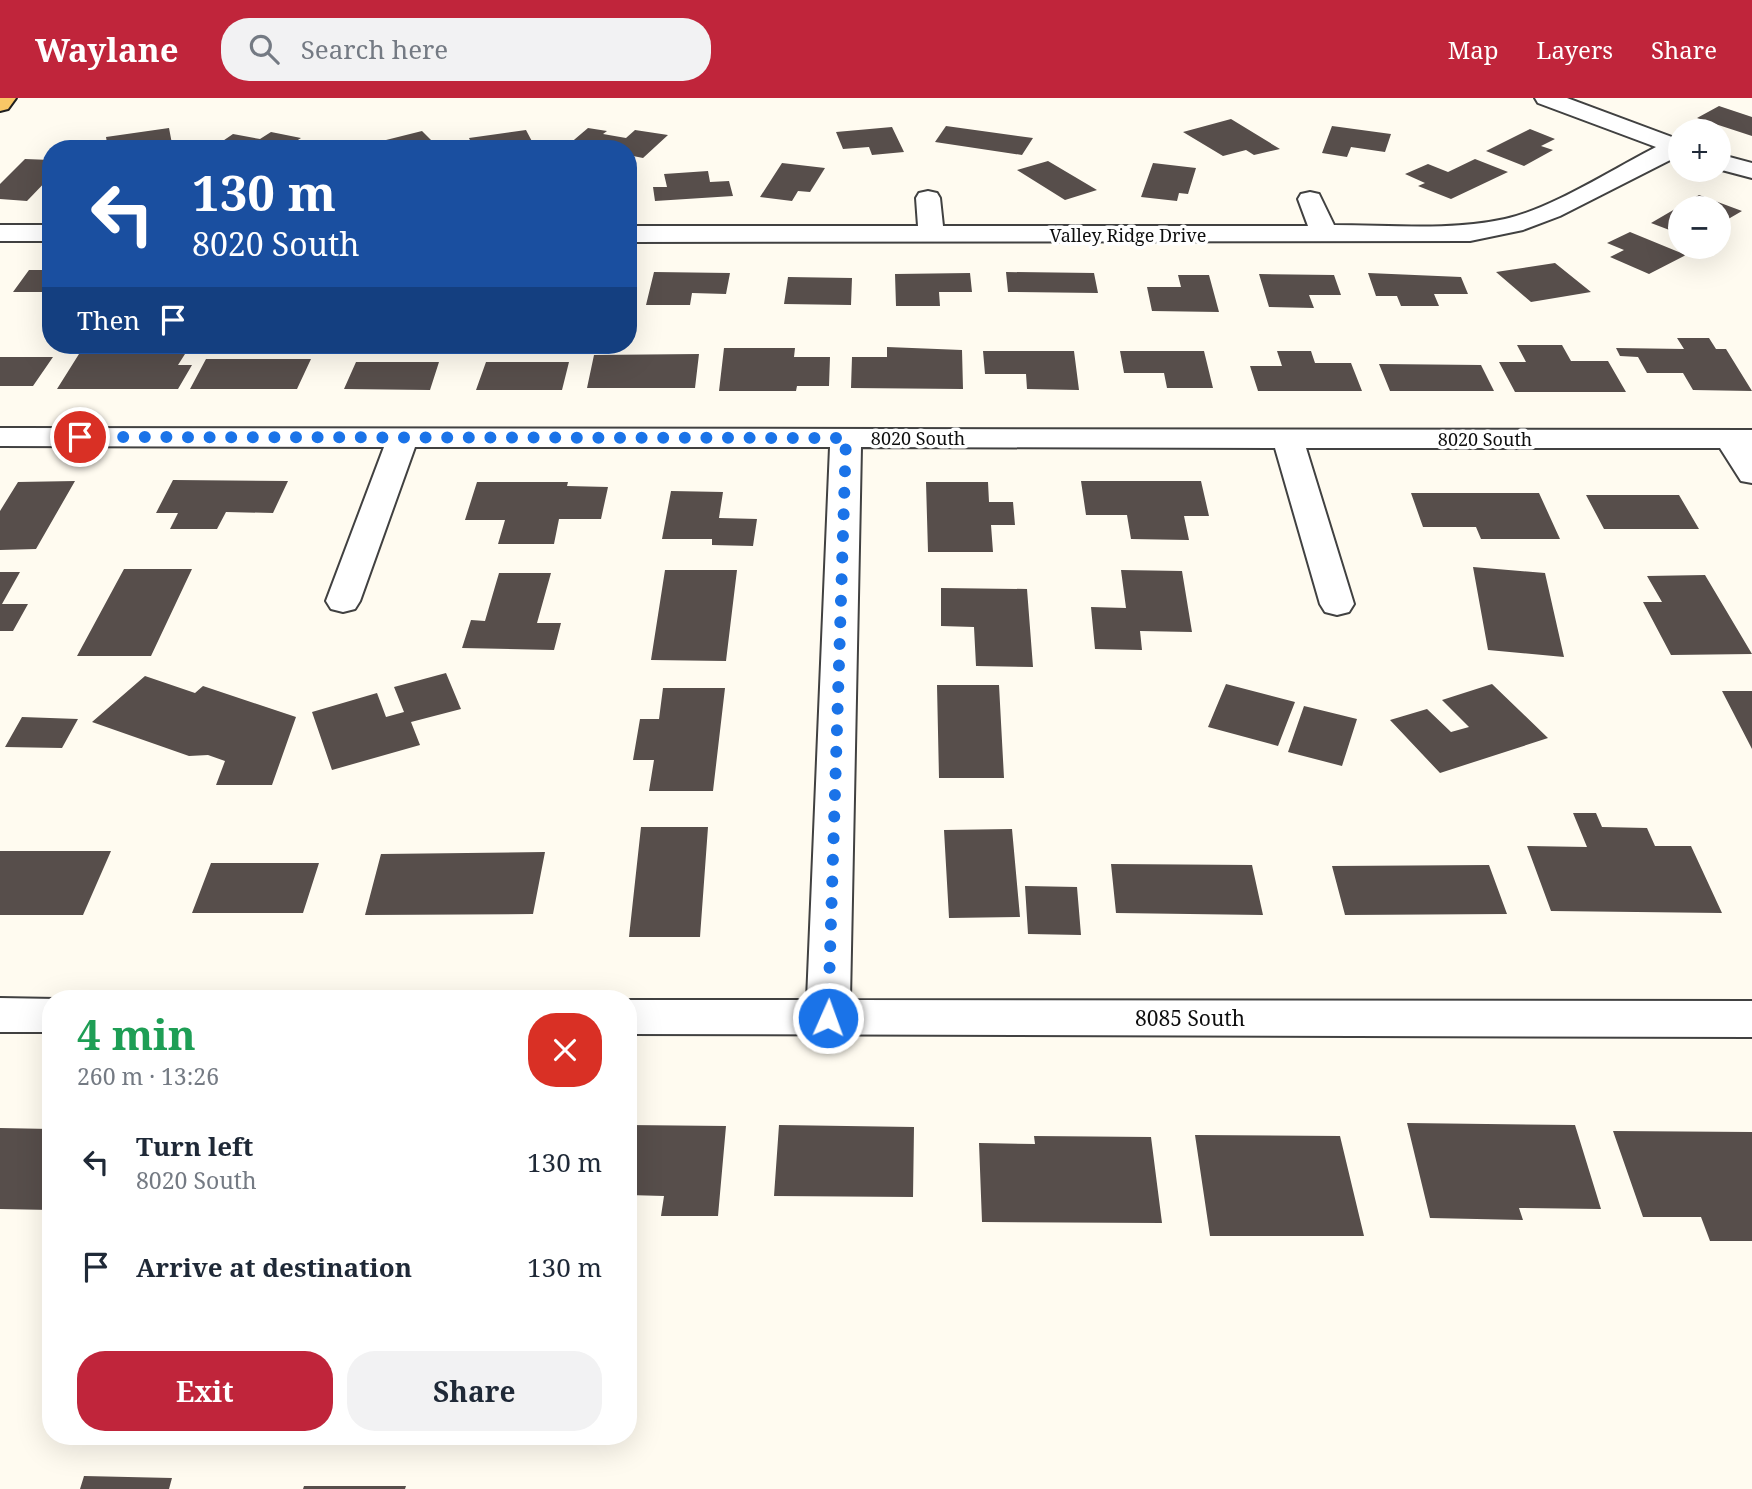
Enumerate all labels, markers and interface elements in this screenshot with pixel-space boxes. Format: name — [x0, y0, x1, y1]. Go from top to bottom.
search box — [221, 18, 711, 81]
text: Waylane — [35, 27, 179, 72]
icon: search — [245, 30, 283, 68]
text: Search here — [301, 31, 448, 67]
text: Map — [1448, 33, 1499, 66]
text: Layers — [1537, 33, 1613, 66]
text: Share — [1651, 33, 1717, 66]
map controls — [1668, 119, 1731, 259]
button: + — [1668, 119, 1731, 182]
text: 130 m — [192, 159, 336, 225]
icon: left — [77, 168, 168, 259]
button: − — [1668, 196, 1731, 259]
text: 8020 South — [192, 222, 360, 265]
street label: Valley Ridge Drive — [1050, 223, 1206, 247]
icon: arrive — [154, 301, 192, 339]
text: Then — [77, 302, 140, 338]
pin — [50, 407, 110, 467]
icon: arrive — [61, 418, 99, 456]
street label: 8020 South — [871, 426, 965, 450]
street label: 8020 South — [1438, 427, 1532, 451]
position arrow — [791, 981, 865, 1055]
street label: 8085 South — [1135, 1004, 1245, 1032]
text: 4 min — [77, 1005, 196, 1062]
button: close — [528, 1013, 602, 1087]
text: 260 m · 13:26 — [77, 1060, 219, 1092]
text: Turn left — [136, 1128, 253, 1164]
icon: left — [77, 1143, 115, 1181]
text: 130 m — [527, 1144, 602, 1180]
text: 8020 South — [136, 1164, 257, 1196]
icon: arrive — [77, 1248, 115, 1286]
text: Arrive at destination — [136, 1249, 412, 1285]
text: 130 m — [527, 1249, 602, 1285]
button: Exit — [77, 1351, 333, 1431]
button: Share — [347, 1351, 602, 1431]

